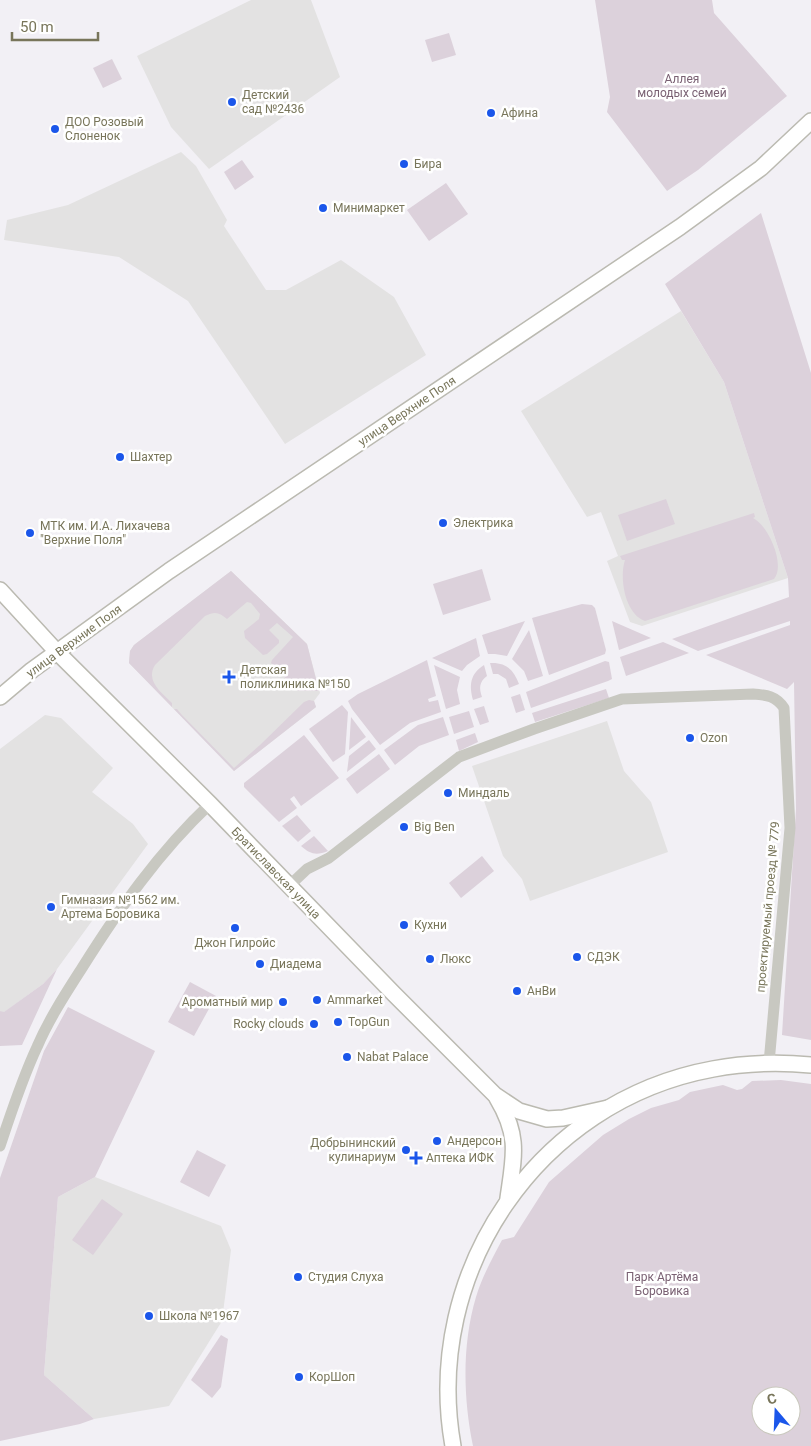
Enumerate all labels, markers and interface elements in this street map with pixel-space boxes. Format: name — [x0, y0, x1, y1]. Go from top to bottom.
scale bar — [12, 10, 99, 42]
text: 50 m — [20, 18, 54, 36]
park label: Аллея молодых семей — [637, 72, 727, 100]
place label: Детский сад №2436 — [242, 88, 305, 116]
marker: Детский сад №2436 — [226, 96, 238, 108]
place label: Афина — [501, 106, 538, 120]
marker: Афина — [485, 107, 497, 119]
place label: ДОО Розовый Слоненок — [65, 115, 144, 143]
marker: ДОО Розовый Слоненок — [49, 123, 61, 135]
place label: Бира — [414, 157, 442, 171]
marker: Бира — [398, 158, 410, 170]
place label: Минимаркет — [333, 201, 405, 215]
marker: Минимаркет — [317, 202, 329, 214]
street label: улица Верхние Поля — [356, 373, 458, 449]
place label: Шахтер — [130, 450, 172, 464]
marker: Шахтер — [114, 451, 126, 463]
place label: Электрика — [453, 516, 513, 530]
marker: Электрика — [437, 517, 449, 529]
place label: МТК им. И.А. Лихачева "Верхние Поля" — [40, 519, 170, 547]
marker: МТК им. И.А. Лихачева "Верхние Поля" — [24, 527, 36, 539]
street label: улица Верхние Поля — [24, 602, 124, 680]
place label: Детская поликлиника №150 — [240, 663, 351, 691]
marker: Детская поликлиника №150 — [222, 670, 236, 684]
place label: Ozon — [700, 731, 728, 745]
marker: Ozon — [684, 732, 696, 744]
place label: Миндаль — [458, 786, 510, 800]
marker: Миндаль — [442, 787, 454, 799]
place label: Big Ben — [414, 820, 455, 834]
marker: Big Ben — [398, 821, 410, 833]
street label: проектируемый проезд № 779 — [754, 821, 782, 993]
street label: Братиславская улица — [229, 824, 323, 922]
place label: Гимназия №1562 им. Артема Боровика — [61, 893, 180, 921]
marker: Гимназия №1562 им. Артема Боровика — [45, 901, 57, 913]
place label: Кухни — [414, 918, 447, 932]
marker: Кухни — [398, 919, 410, 931]
marker: Джон Гилройс — [229, 922, 241, 934]
place label: Джон Гилройс — [195, 936, 275, 950]
place label: СДЭК — [587, 950, 620, 964]
marker: СДЭК — [571, 951, 583, 963]
place label: Люкс — [440, 952, 471, 966]
marker: Люкс — [424, 953, 436, 965]
place label: Диадема — [270, 957, 322, 971]
marker: Диадема — [254, 958, 266, 970]
place label: АнВи — [527, 984, 556, 998]
marker: АнВи — [511, 985, 523, 997]
place label: Ammarket — [327, 993, 383, 1007]
marker: Ammarket — [311, 994, 323, 1006]
place label: Ароматный мир — [182, 995, 273, 1009]
marker: Ароматный мир — [277, 996, 289, 1008]
place label: TopGun — [348, 1015, 390, 1029]
marker: TopGun — [332, 1016, 344, 1028]
place label: Rocky clouds — [233, 1017, 304, 1031]
marker: Rocky clouds — [308, 1018, 320, 1030]
place label: Nabat Palace — [357, 1050, 428, 1064]
marker: Nabat Palace — [341, 1051, 353, 1063]
place label: Андерсон — [447, 1134, 502, 1148]
marker: Андерсон — [431, 1135, 443, 1147]
place label: Добрынинский кулинариум — [310, 1136, 396, 1164]
marker: Добрынинский кулинариум — [400, 1144, 412, 1156]
place label: Аптека ИФК — [426, 1151, 494, 1165]
marker: Аптека ИФК — [410, 1152, 422, 1164]
place label: Студия Слуха — [308, 1270, 384, 1284]
park label: Парк Артёма Боровика — [626, 1270, 698, 1298]
marker: Студия Слуха — [292, 1271, 304, 1283]
place label: Школа №1967 — [159, 1309, 239, 1323]
marker: Школа №1967 — [143, 1310, 155, 1322]
place label: КорШоп — [309, 1370, 355, 1384]
marker: КорШоп — [293, 1371, 305, 1383]
north arrow — [751, 1386, 801, 1436]
text: С — [765, 1390, 779, 1408]

